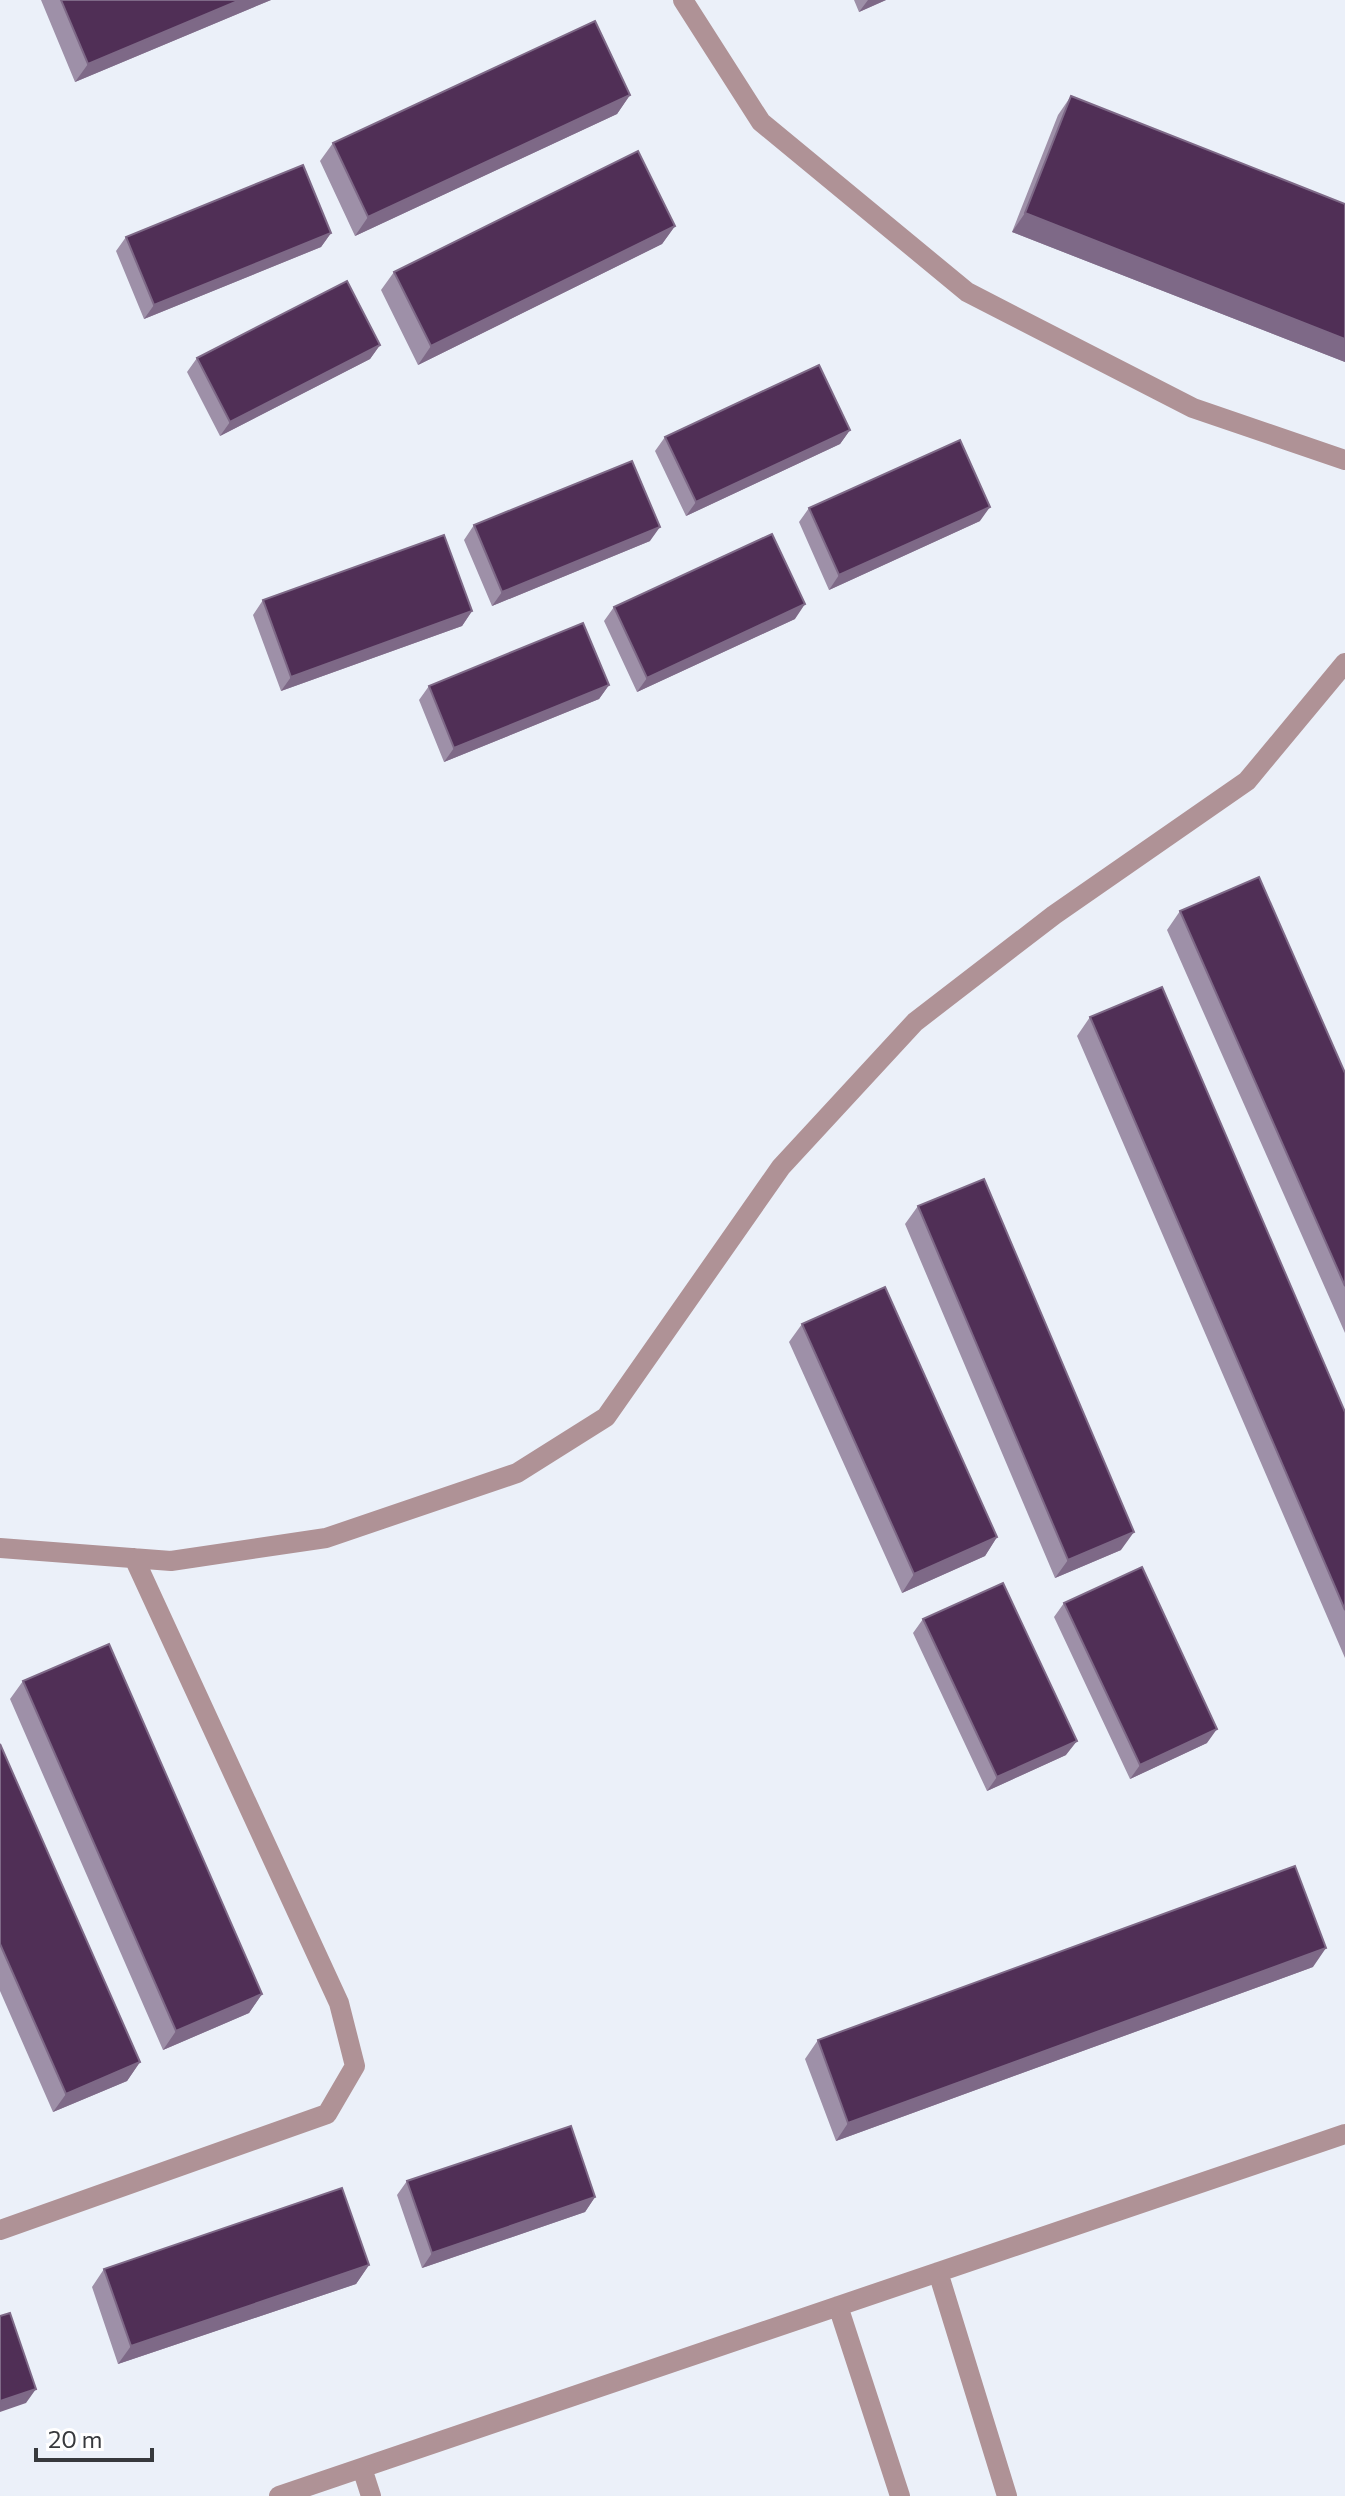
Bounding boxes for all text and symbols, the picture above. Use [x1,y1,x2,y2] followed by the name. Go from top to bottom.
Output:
[36,2412,152,2462] scale bar
[48,2424,102,2453] text: 20 m

